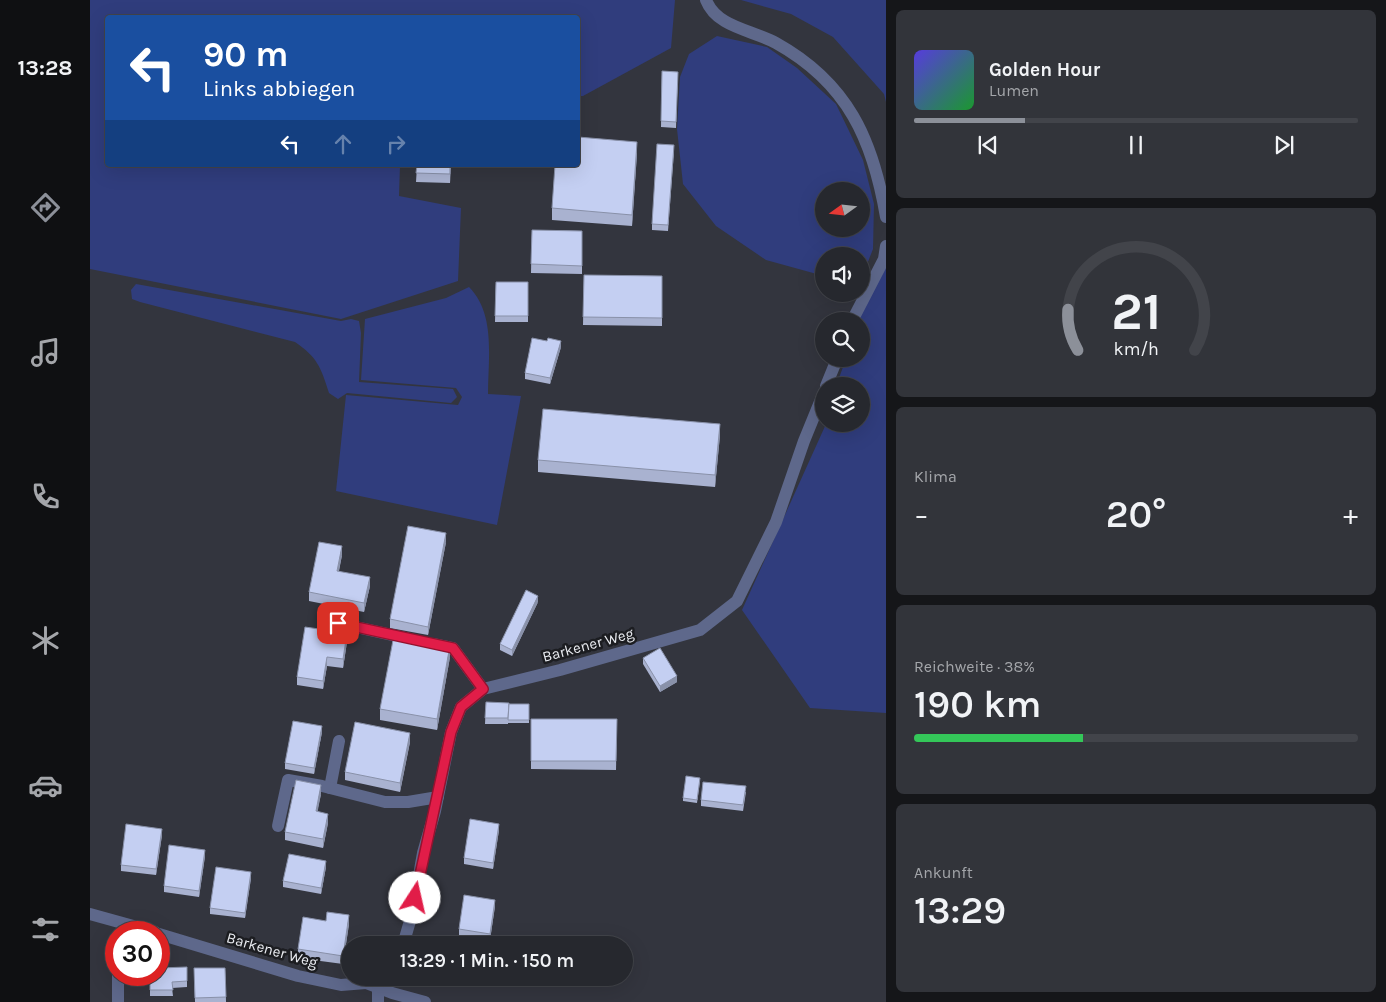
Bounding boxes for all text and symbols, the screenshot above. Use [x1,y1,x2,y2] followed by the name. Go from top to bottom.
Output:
[203,34,289,75] text: 90 m
[120,35,185,100] icon: left
[18,55,73,81] text: 13:28
[989,59,1100,81] text: Golden Hour
[203,76,355,102] text: Links abbiegen
[989,81,1039,100] text: Lumen
[276,130,304,158] icon: left
[329,130,357,158] icon: ahead
[382,130,410,158] icon: right
[974,131,1002,159] icon: previous
[1122,131,1150,159] icon: pause
[1270,131,1298,159] icon: next
[815,182,870,238] north arrow
[815,182,870,432] map controls
[28,190,63,225] icon: directions
[815,247,870,302] button: sound
[1111,281,1161,342] text: 21
[815,312,870,367] button: search
[28,335,63,370] icon: music
[1113,339,1159,360] text: km/h
[815,377,870,432] button: layers
[914,467,957,486] text: Klima
[28,479,63,514] icon: phone
[1106,492,1166,537] text: 20°
[914,498,929,531] text: −
[1343,498,1358,531] text: +
[317,602,359,644] pin
[324,609,352,637] icon: arrive
[28,623,63,658] icon: climate
[540,624,636,666] street label: Barkener Weg
[914,657,1035,676] text: Reichweite · 38%
[914,682,1041,727] text: 190 km
[28,768,63,803] icon: car
[914,863,973,882] text: Ankunft
[388,871,440,923] position arrow
[914,888,1006,933] text: 13:29
[28,912,63,947] icon: filters
[105,921,170,986] speed limit sign: 30
[224,928,320,972] street label: Barkener Weg
[400,950,574,972] text: 13:29 · 1 Min. · 150 m

